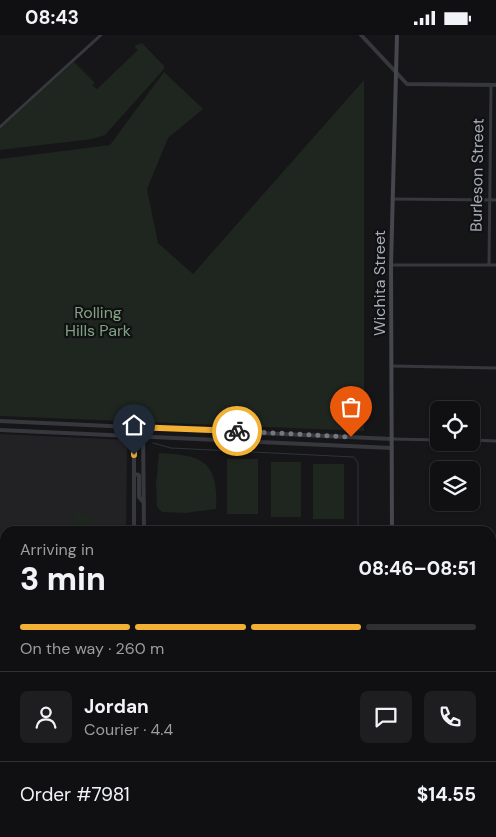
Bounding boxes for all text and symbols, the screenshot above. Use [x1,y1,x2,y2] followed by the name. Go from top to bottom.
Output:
[25,5,79,30] text: 08:43
[466,118,488,232] street label: Burleson Street
[369,230,390,336] street label: Wichita Street
[65,302,131,341] park label: Rolling Hills Park
[330,386,372,437] pin
[337,393,365,421] icon: bag
[430,401,480,511] map controls
[430,401,480,451] button: locate
[113,404,155,455] pin
[212,406,262,456] courier
[120,411,148,439] icon: home
[223,417,251,445] icon: bike
[430,461,480,511] button: layers
[20,539,94,560] text: Arriving in
[359,556,476,581] text: 08:46–08:51
[20,558,106,600] text: 3 min
[20,638,164,659] text: On the way · 260 m
[20,691,72,743] button: person
[360,691,412,743] button: chat
[424,691,476,743] button: phone
[84,694,149,719] text: Jordan
[84,719,173,740] text: Courier · 4.4
[20,782,130,807] text: Order #7981
[417,782,476,807] text: $14.55

